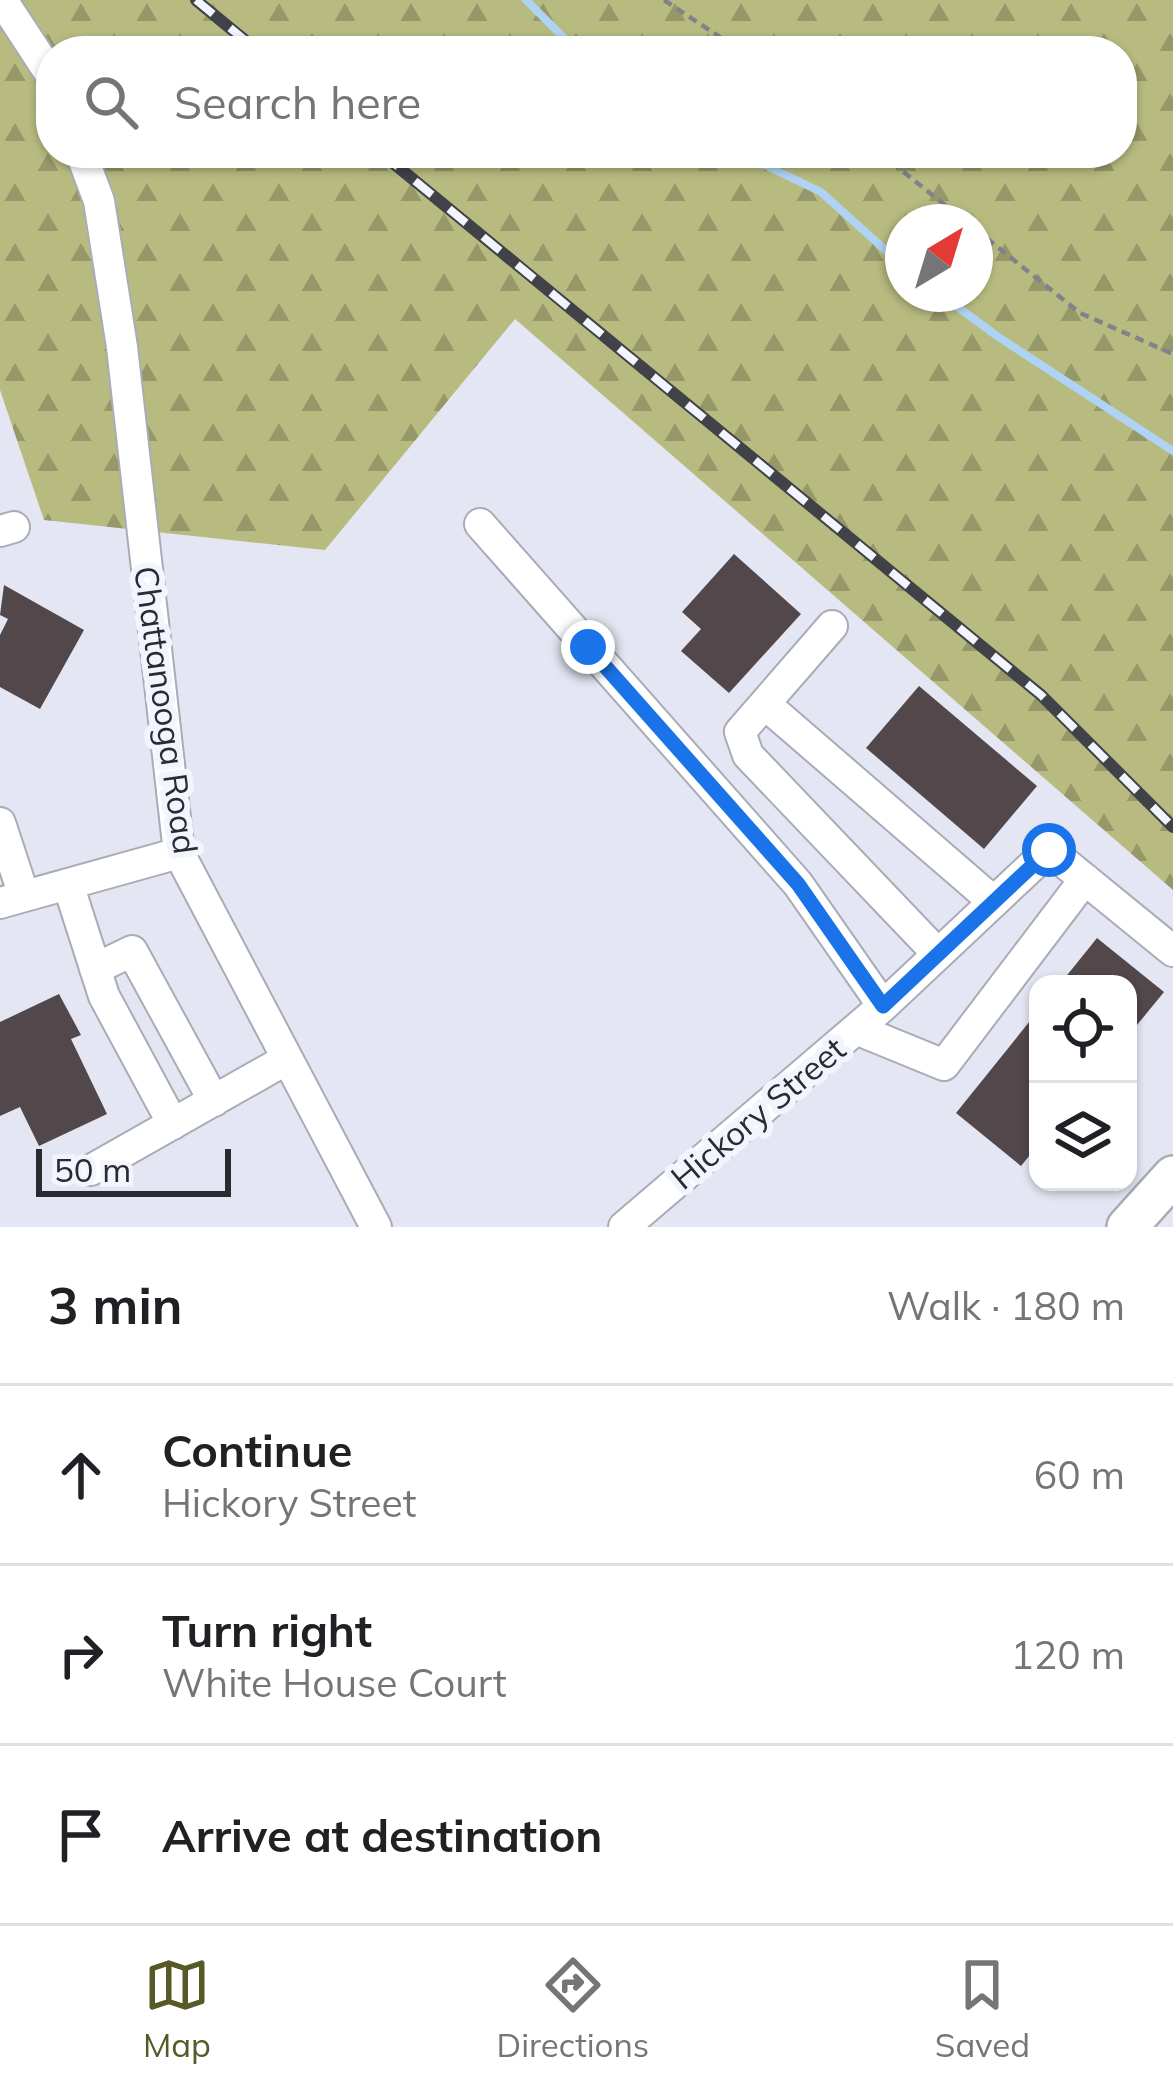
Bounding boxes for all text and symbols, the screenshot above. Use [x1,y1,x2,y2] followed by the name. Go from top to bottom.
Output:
[36,36,1137,168] search box
[78,69,144,135] icon: search
[174,74,421,130] text: Search here
[885,204,993,312] north arrow
[126,563,207,857] street label: Chattanooga Road
[561,620,615,674] route end
[1022,823,1076,877] route start
[1029,975,1137,1191] map controls
[1029,975,1137,1083] button: locate
[662,1028,853,1198] street label: Hickory Street
[1029,1083,1137,1191] button: layers
[36,1143,231,1196] scale bar
[54,1149,131,1190] text: 50 m
[48,1273,183,1337] text: 3 min
[887,1281,1125,1330] text: Walk · 180 m
[162,1422,352,1478] text: Continue
[48,1442,114,1508] icon: ahead
[1034,1450,1125,1499] text: 60 m
[162,1478,416,1527] text: Hickory Street
[162,1602,372,1658] text: Turn right
[48,1622,114,1688] icon: right
[1010,1630,1125,1679] text: 120 m
[162,1658,507,1707] text: White House Court
[48,1802,114,1868] icon: arrive
[162,1807,602,1863] text: Arrive at destination
[143,1952,211,2065] tab: Map
[497,1952,649,2065] tab: Directions
[935,1952,1030,2065] tab: Saved

